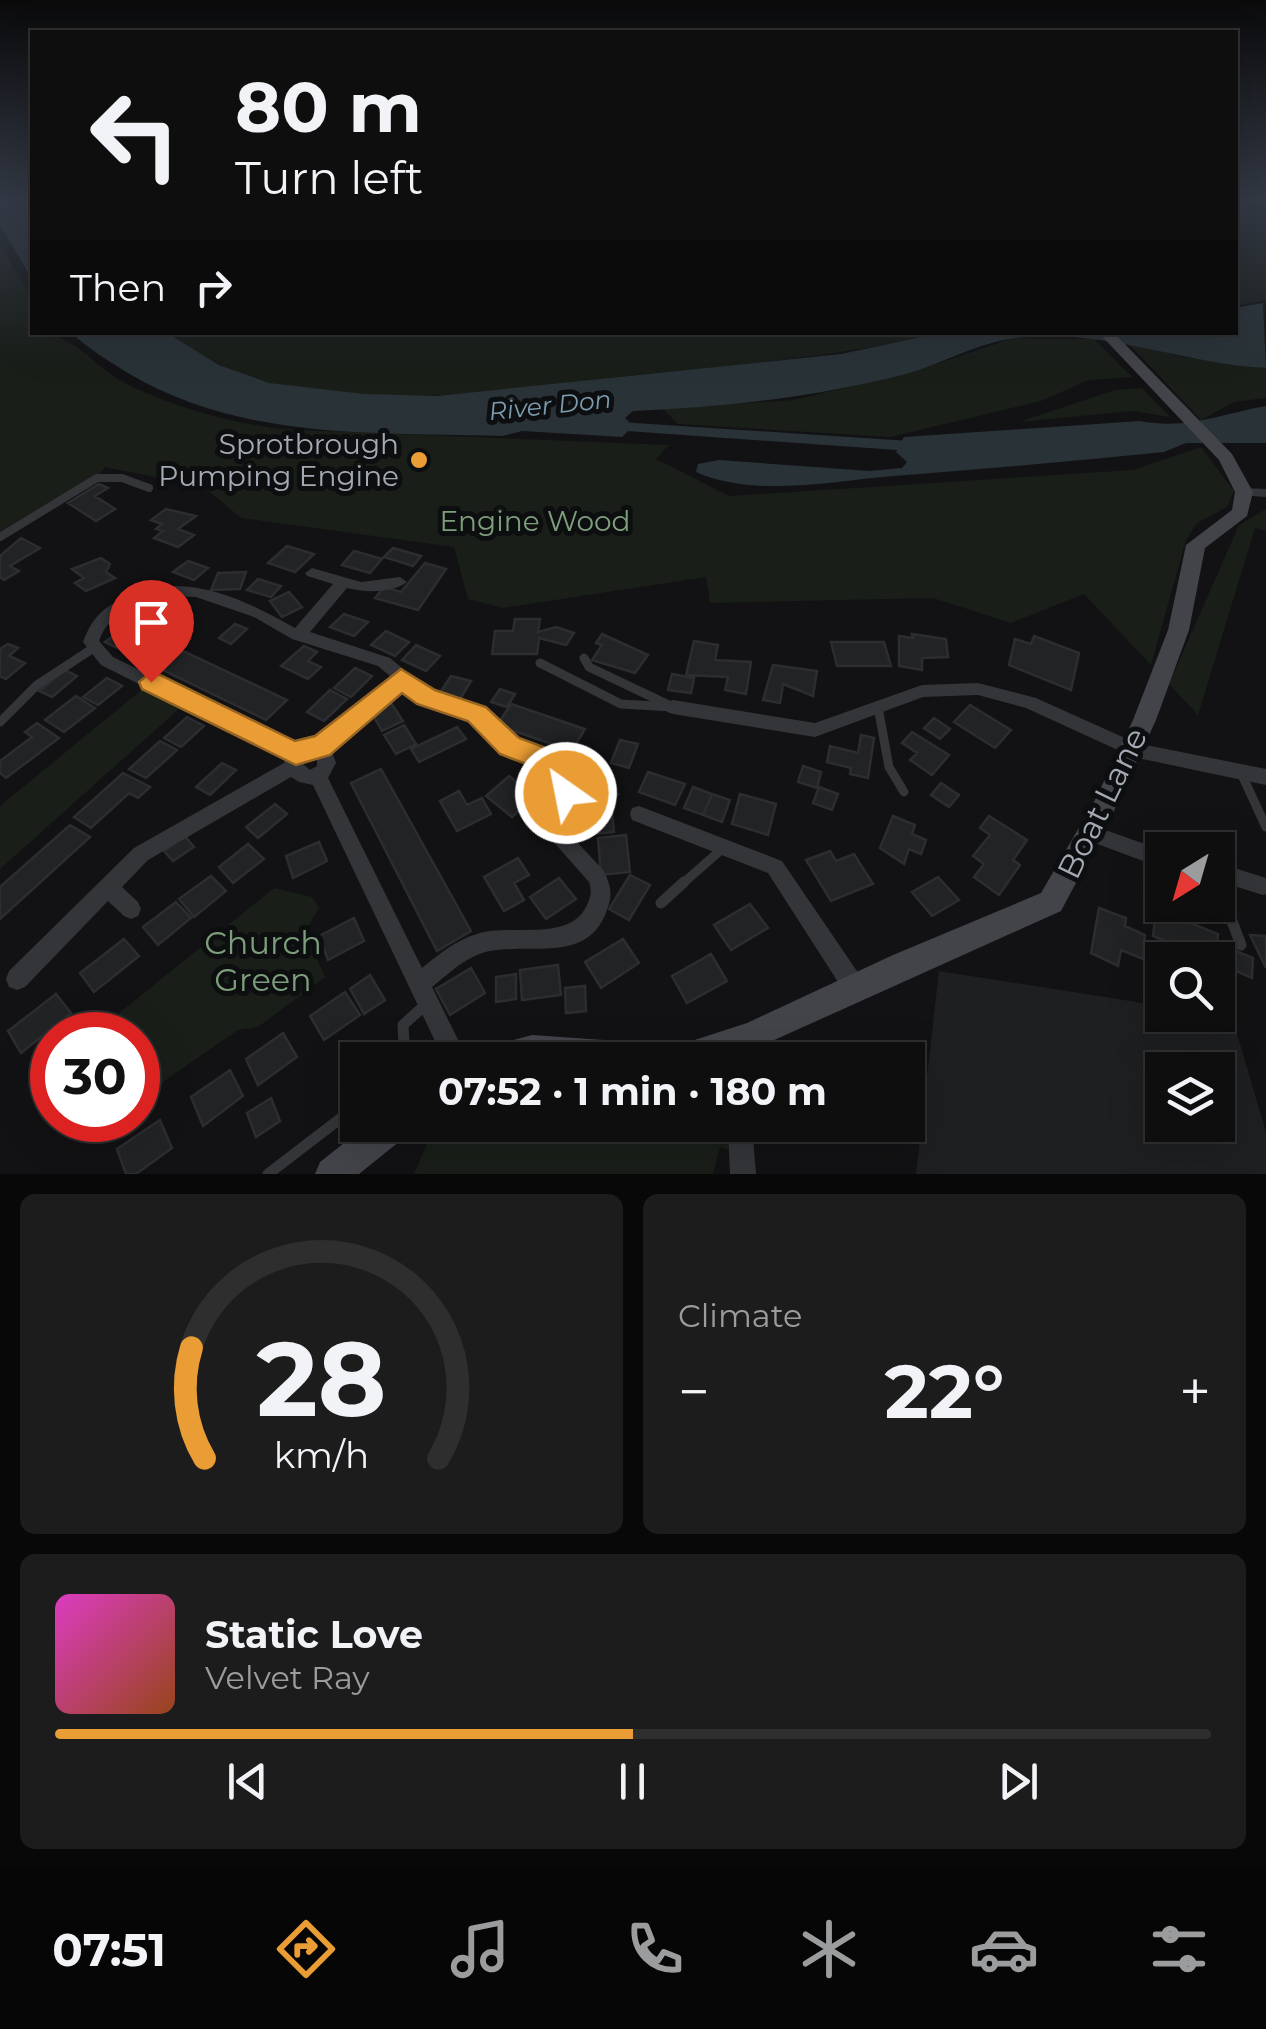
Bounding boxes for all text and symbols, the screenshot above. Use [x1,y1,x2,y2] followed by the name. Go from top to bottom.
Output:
[235,64,422,150] text: 80 m
[70,70,200,200] icon: left
[235,150,423,205] text: Turn left
[186,260,241,315] icon: right
[70,264,166,311] text: Then
[487,384,613,426] water label: River Don
[158,427,399,493] place label: Sprotbrough Pumping Engine
[408,449,430,471] marker: Sprotbrough Pumping Engine
[439,504,631,538] park label: Engine Wood
[109,580,194,683] pin
[124,595,179,650] icon: arrive
[1049,721,1155,885] street label: Boat Lane
[514,741,618,845] position arrow
[1145,832,1235,922] north arrow
[1145,832,1235,1142] map controls
[204,923,322,999] park label: Church Green
[1145,942,1235,1032] button: search
[30,1012,160,1142] speed limit sign: 30
[1145,1052,1235,1142] button: layers
[438,1068,827,1115] text: 07:52 · 1 min · 180 m
[678,1296,802,1335] text: Climate
[256,1315,387,1442] text: 28
[885,1345,1004,1437] text: 22°
[678,1358,710,1425] text: −
[1179,1358,1211,1425] text: +
[274,1433,369,1477] text: km/h
[205,1611,423,1658] text: Static Love
[205,1658,370,1697] text: Velvet Ray
[220,1754,275,1809] icon: previous
[605,1754,660,1809] icon: pause
[991,1754,1046,1809] icon: next
[271,1914,341,1984] icon: directions
[445,1914,515,1984] icon: music
[620,1914,690,1984] icon: phone
[794,1914,864,1984] icon: climate
[969,1914,1039,1984] icon: car
[1144,1914,1214,1984] icon: filters
[52,1922,166,1977] text: 07:51

